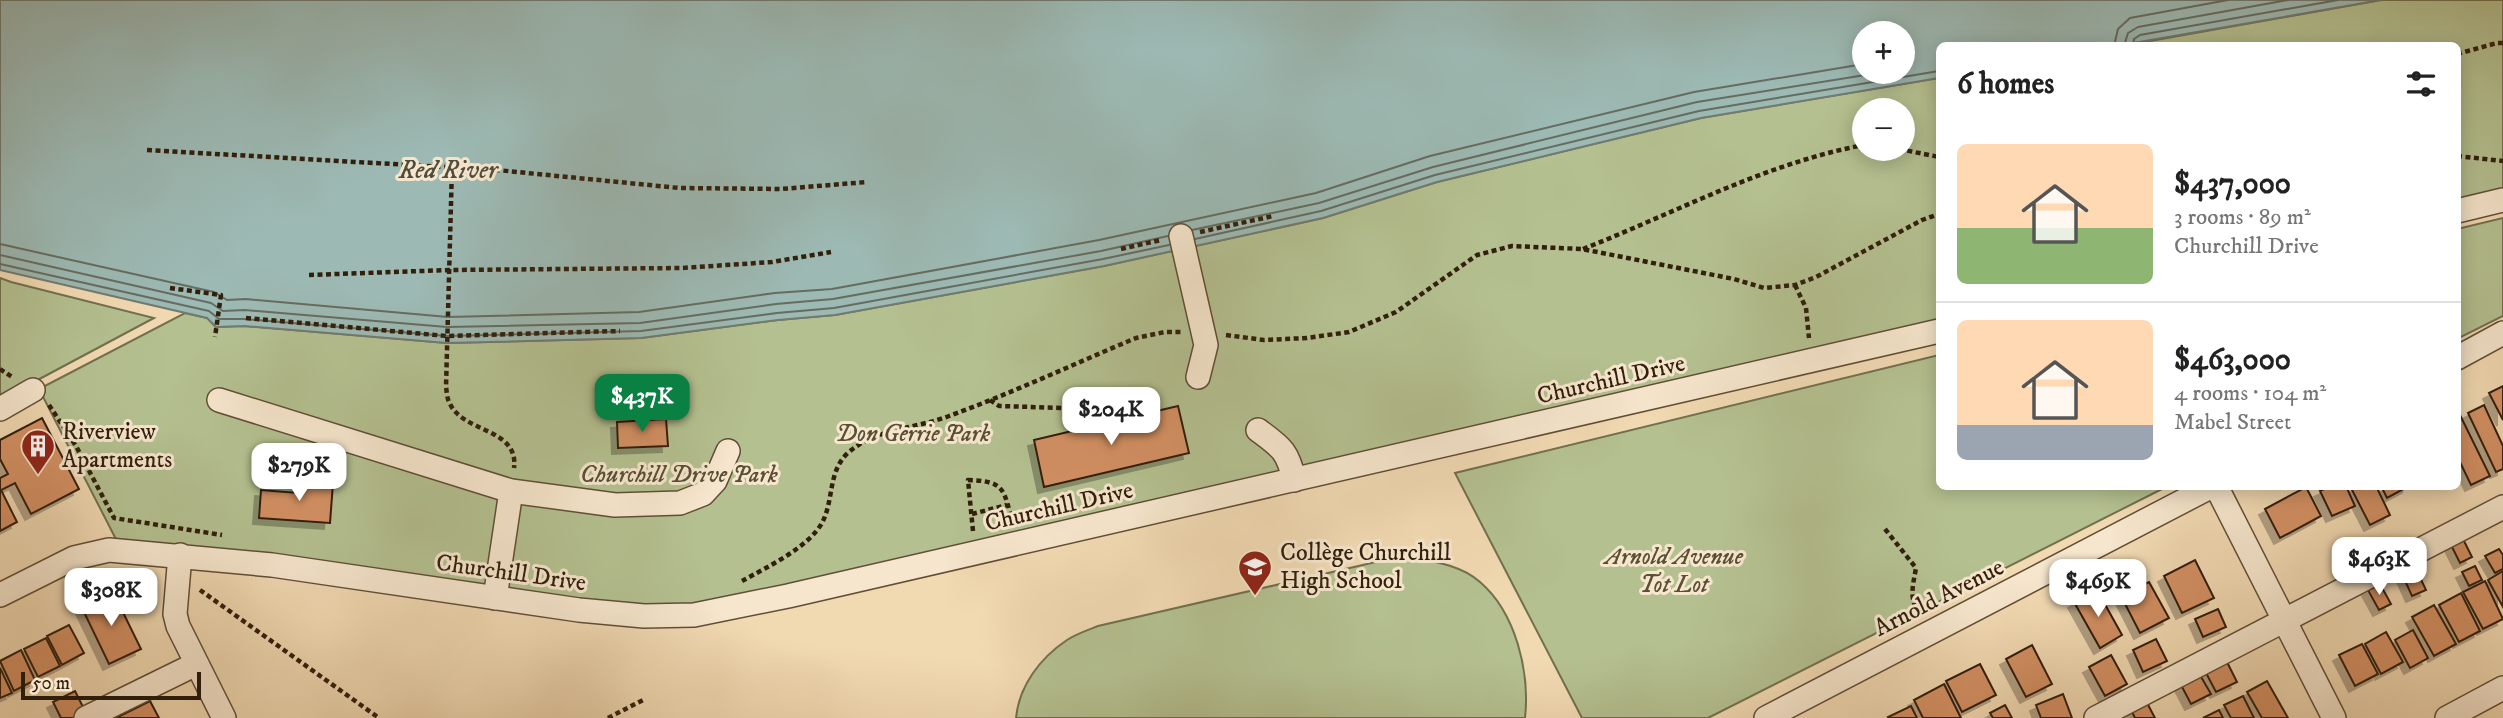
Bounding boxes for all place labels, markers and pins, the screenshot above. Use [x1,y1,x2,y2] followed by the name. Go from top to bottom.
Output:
[593,374,691,434] pin: $437K
[1062,388,1160,447] pin: $204K
[62,417,172,475] place label: Riverview Apartments
[19,427,57,476] building icon: Riverview Apartments
[250,444,348,503] pin: $279K
[1280,538,1452,596] place label: Collège Churchill High School
[2330,538,2428,597] pin: $463K
[1236,548,1274,597] school or university icon: Collège Churchill High School
[2049,560,2147,619] pin: $469K
[62,568,160,628] pin: $308K

